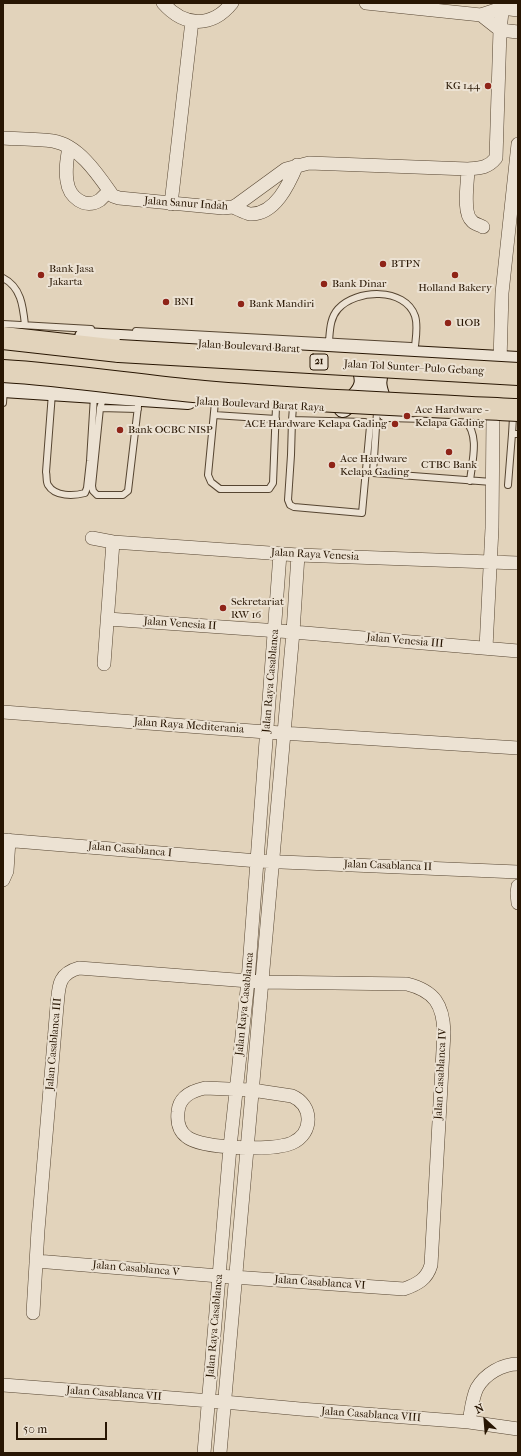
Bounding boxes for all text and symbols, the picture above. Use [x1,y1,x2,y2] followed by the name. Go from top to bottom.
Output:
[445,79,480,93] place label: KG 144
[483,81,493,91] marker: KG 144
[144,194,228,214] street label: Jalan Sanur Indah
[391,257,420,271] place label: BTPN
[378,259,388,269] marker: BTPN
[49,262,94,288] place label: Bank Jasa Jakarta
[36,270,46,280] marker: Bank Jasa Jakarta
[450,270,460,280] marker: Holland Bakery
[332,277,386,291] place label: Bank Dinar
[319,279,329,289] marker: Bank Dinar
[418,281,492,295] place label: Holland Bakery
[174,295,194,309] place label: BNI
[161,297,171,307] marker: BNI
[249,297,314,311] place label: Bank Mandiri
[236,299,246,309] marker: Bank Mandiri
[456,316,480,330] place label: UOB
[443,318,453,328] marker: UOB
[198,338,300,356] street label: Jalan Boulevard Barat
[310,354,328,370] road number: 21
[344,358,484,378] street label: Jalan Tol Sunter–Pulo Gebang
[195,395,325,415] street label: Jalan Boulevard Barat Raya
[415,403,487,429] place label: Ace Hardware - Kelapa Gading
[402,411,412,421] marker: Ace Hardware - Kelapa Gading
[245,417,387,431] place label: ACE Hardware Kelapa Gading
[390,419,400,429] marker: ACE Hardware Kelapa Gading
[128,423,213,437] place label: Bank OCBC NISP
[115,425,125,435] marker: Bank OCBC NISP
[444,447,454,457] marker: CTBC Bank
[340,452,409,478] place label: Ace Hardware Kelapa Gading
[421,458,477,472] place label: CTBC Bank
[327,460,337,470] marker: Ace Hardware Kelapa Gading
[271,546,359,564] street label: Jalan Raya Venesia
[231,595,284,621] place label: Sekretariat RW 16
[218,603,228,613] marker: Sekretariat RW 16
[143,615,217,633] street label: Jalan Venesia II
[260,629,282,733] street label: Jalan Raya Casablanca
[366,631,444,651] street label: Jalan Venesia III
[133,716,245,736] street label: Jalan Raya Mediterania
[87,840,173,860] street label: Jalan Casablanca I
[344,858,432,874] street label: Jalan Casablanca II
[233,952,257,1056] street label: Jalan Raya Casablanca
[43,997,65,1091] street label: Jalan Casablanca III
[432,1028,450,1120] street label: Jalan Casablanca IV
[92,1259,180,1279] street label: Jalan Casablanca V
[274,1273,366,1293] street label: Jalan Casablanca VI
[204,1274,226,1378] street label: Jalan Raya Casablanca
[66,1384,162,1404] street label: Jalan Casablanca VII
[465,1400,505,1440] north arrow
[473,1401,486,1416] text: N
[321,1405,421,1425] street label: Jalan Casablanca VIII
[18,1414,109,1440] scale bar
[23,1422,47,1436] text: 50 m

